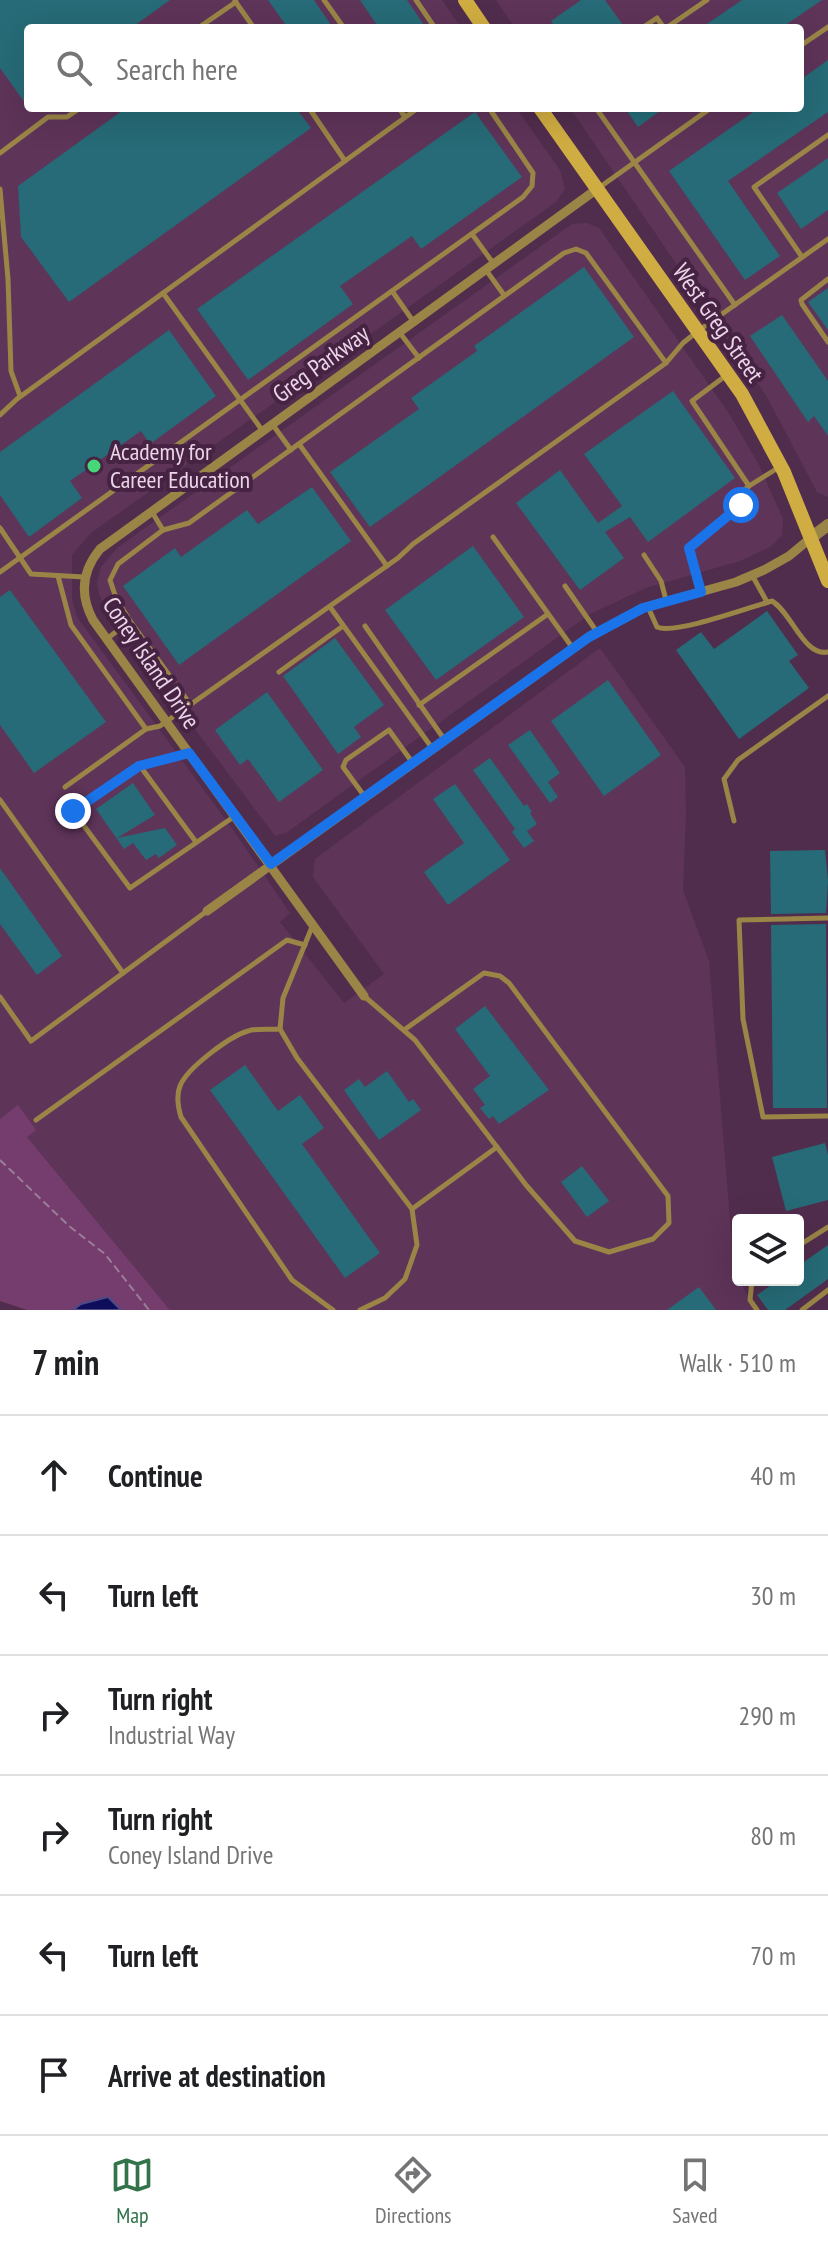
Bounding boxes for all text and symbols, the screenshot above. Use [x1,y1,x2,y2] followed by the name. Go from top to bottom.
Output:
[24,24,804,112] search box
[52,46,96,90] icon: search
[116,49,238,88] text: Search here
[666,257,771,389] street label: West Greg Street
[266,318,375,409] street label: Greg Parkway
[110,436,250,495] place label: Academy for Career Education
[85,457,103,475] marker: Academy for Career Education
[723,487,759,523] route start
[96,591,207,735] street label: Coney Island Drive
[55,793,91,829] route end
[732,1214,804,1286] map controls
[732,1214,804,1286] button: layers
[32,1340,99,1384] text: 7 min
[679,1346,796,1379] text: Walk · 510 m
[32,1453,76,1497] icon: ahead
[108,1456,203,1495] text: Continue
[750,1459,796,1492] text: 40 m
[32,1573,76,1617] icon: left
[108,1576,198,1615] text: Turn left
[750,1579,796,1612] text: 30 m
[108,1679,212,1718] text: Turn right
[32,1693,76,1737] icon: right
[738,1699,796,1732] text: 290 m
[108,1718,235,1751] text: Industrial Way
[108,1799,212,1838] text: Turn right
[32,1813,76,1857] icon: right
[750,1819,796,1852] text: 80 m
[108,1838,273,1871] text: Coney Island Drive
[32,1933,76,1977] icon: left
[108,1936,198,1975] text: Turn left
[750,1939,796,1972] text: 70 m
[32,2053,76,2097] icon: arrive
[108,2056,326,2095] text: Arrive at destination
[110,2153,154,2229] tab: Map
[375,2153,452,2229] tab: Directions
[672,2153,718,2229] tab: Saved

